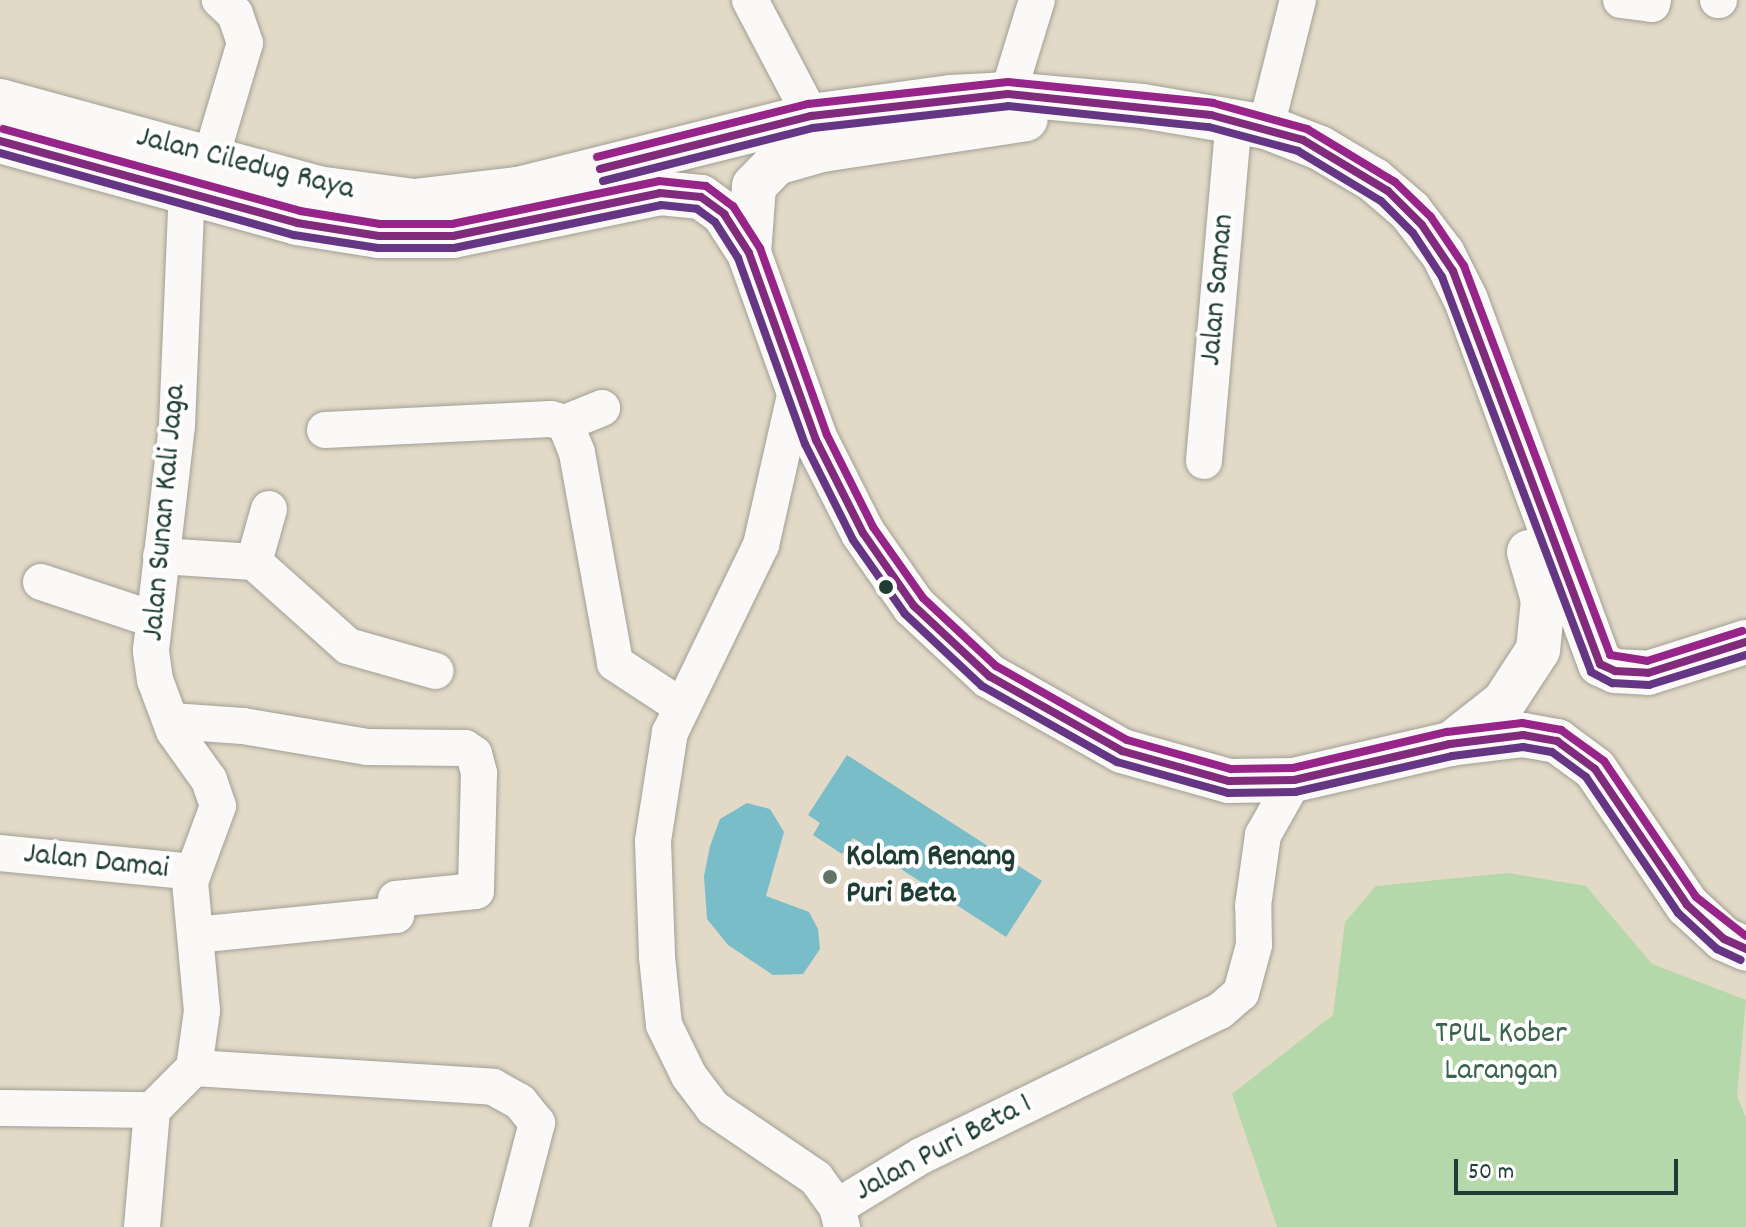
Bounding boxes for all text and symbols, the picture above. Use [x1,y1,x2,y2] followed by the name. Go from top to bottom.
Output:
[132,119,358,211] street label: Jalan Ciledug Raya
[1193,212,1245,368] street label: Jalan Saman
[136,383,196,643] street label: Jalan Sunan Kali Jaga
[878,579,894,595] unlabelled marker
[22,836,170,890] street label: Jalan Damai
[846,840,1015,915] place label: Kolam Renang Puri Beta
[821,868,839,886] marker: Kolam Renang Puri Beta
[1435,1017,1567,1092] park label: TPUL Kober Larangan
[849,1086,1039,1212] street label: Jalan Puri Beta 1
[1458,1143,1682,1193] scale bar
[1468,1156,1514,1190] text: 50 m

